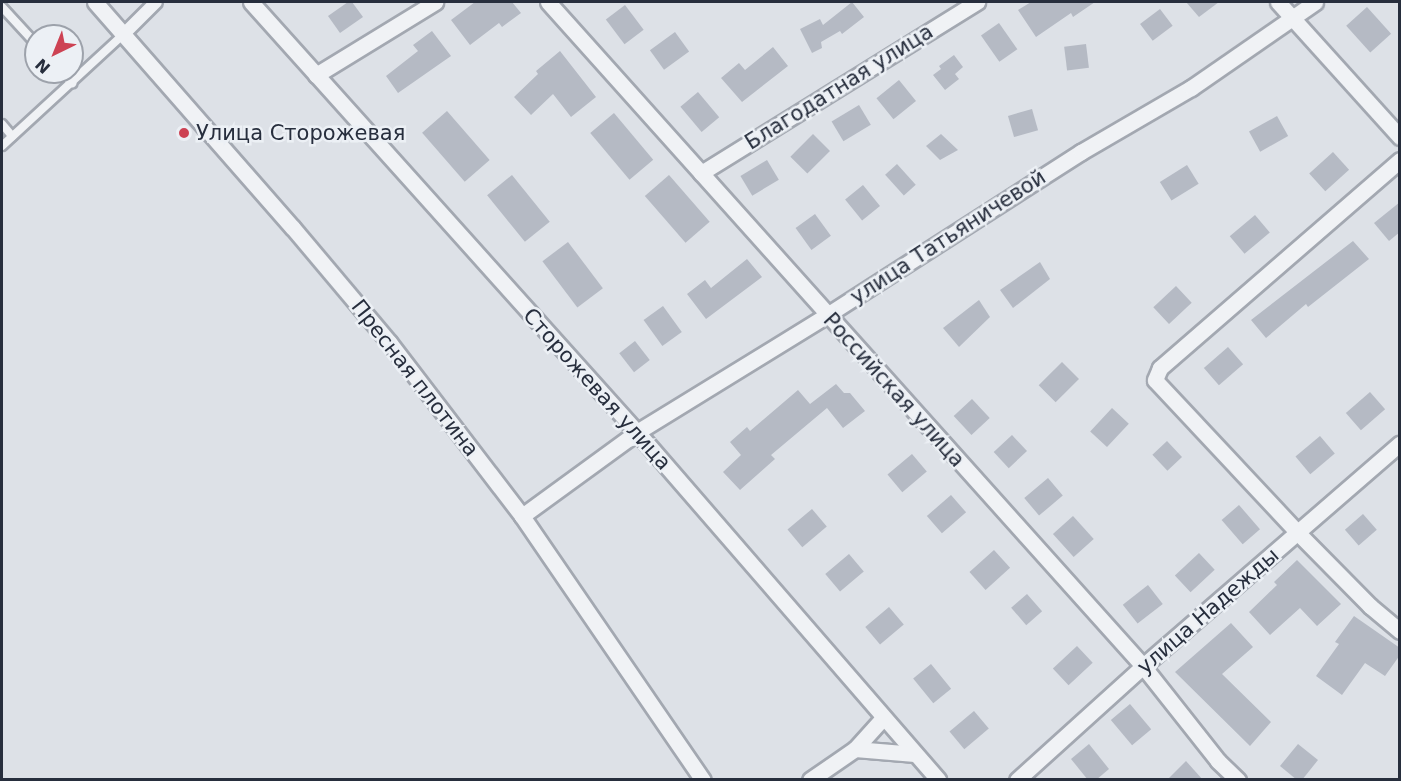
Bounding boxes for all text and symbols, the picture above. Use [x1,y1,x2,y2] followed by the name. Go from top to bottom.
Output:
[740,19,938,155] street label: Благодатная улица
[24,24,84,84] north arrow
[31,55,54,78] text: N
[196,120,405,146] place label: Улица Сторожевая
[177,126,191,140] marker: Улица Сторожевая
[846,164,1050,310] street label: улица Татьяничевой
[346,295,484,461] street label: Пресная плотина
[518,303,676,475] street label: Сторожевая улица
[818,308,970,472] street label: Российская улица
[1132,543,1284,679] street label: улица Надежды

